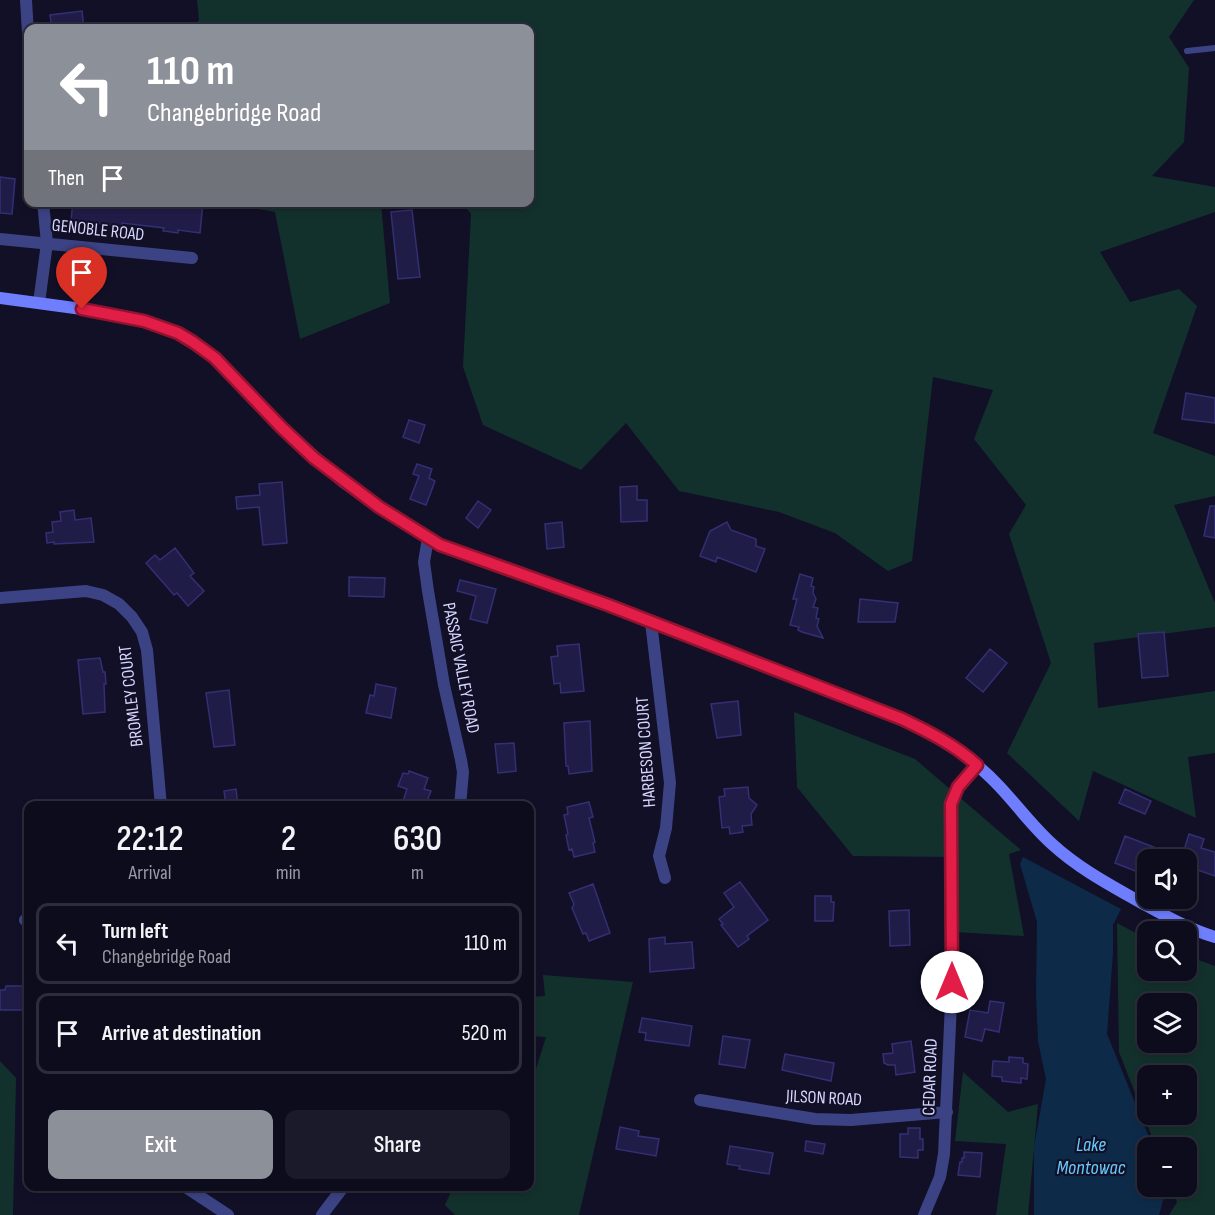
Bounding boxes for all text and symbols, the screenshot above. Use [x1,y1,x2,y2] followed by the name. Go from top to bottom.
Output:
[147,46,234,97] text: 110 m
[48,48,126,126] icon: left
[147,97,321,129] text: Changebridge Road
[96,162,129,195] icon: arrive
[48,165,84,192] text: Then
[51,215,145,245] street label: GENOBLE ROAD
[56,247,107,309] pin
[65,256,98,289] icon: arrive
[438,601,484,735] street label: PASSAIC VALLEY ROAD
[114,644,148,748] street label: BROMLEY COURT
[632,696,660,808] street label: HARBESON COURT
[116,818,184,861] text: 22:12
[281,818,296,861] text: 2
[393,818,442,861] text: 630
[1137,849,1197,1197] map controls
[1137,849,1197,909] button: sound
[128,861,171,885] text: Arrival
[276,861,301,885] text: min
[411,861,424,885] text: m
[102,918,168,945] text: Turn left
[1137,921,1197,981] button: search
[51,927,84,960] icon: left
[464,930,507,957] text: 110 m
[102,945,231,969] text: Changebridge Road
[920,950,984,1014] position arrow
[1137,993,1197,1053] button: layers
[51,1017,84,1050] icon: arrive
[102,1020,261,1047] text: Arrive at destination
[462,1020,507,1047] text: 520 m
[918,1038,942,1116] street label: CEDAR ROAD
[1137,1065,1197,1125] button: +
[784,1085,863,1110] street label: JILSON ROAD
[48,1110,273,1179] button: Exit
[285,1110,510,1179] button: Share
[1056,1133,1126,1180] water label: Lake Montowac
[1137,1137,1197,1197] button: −

